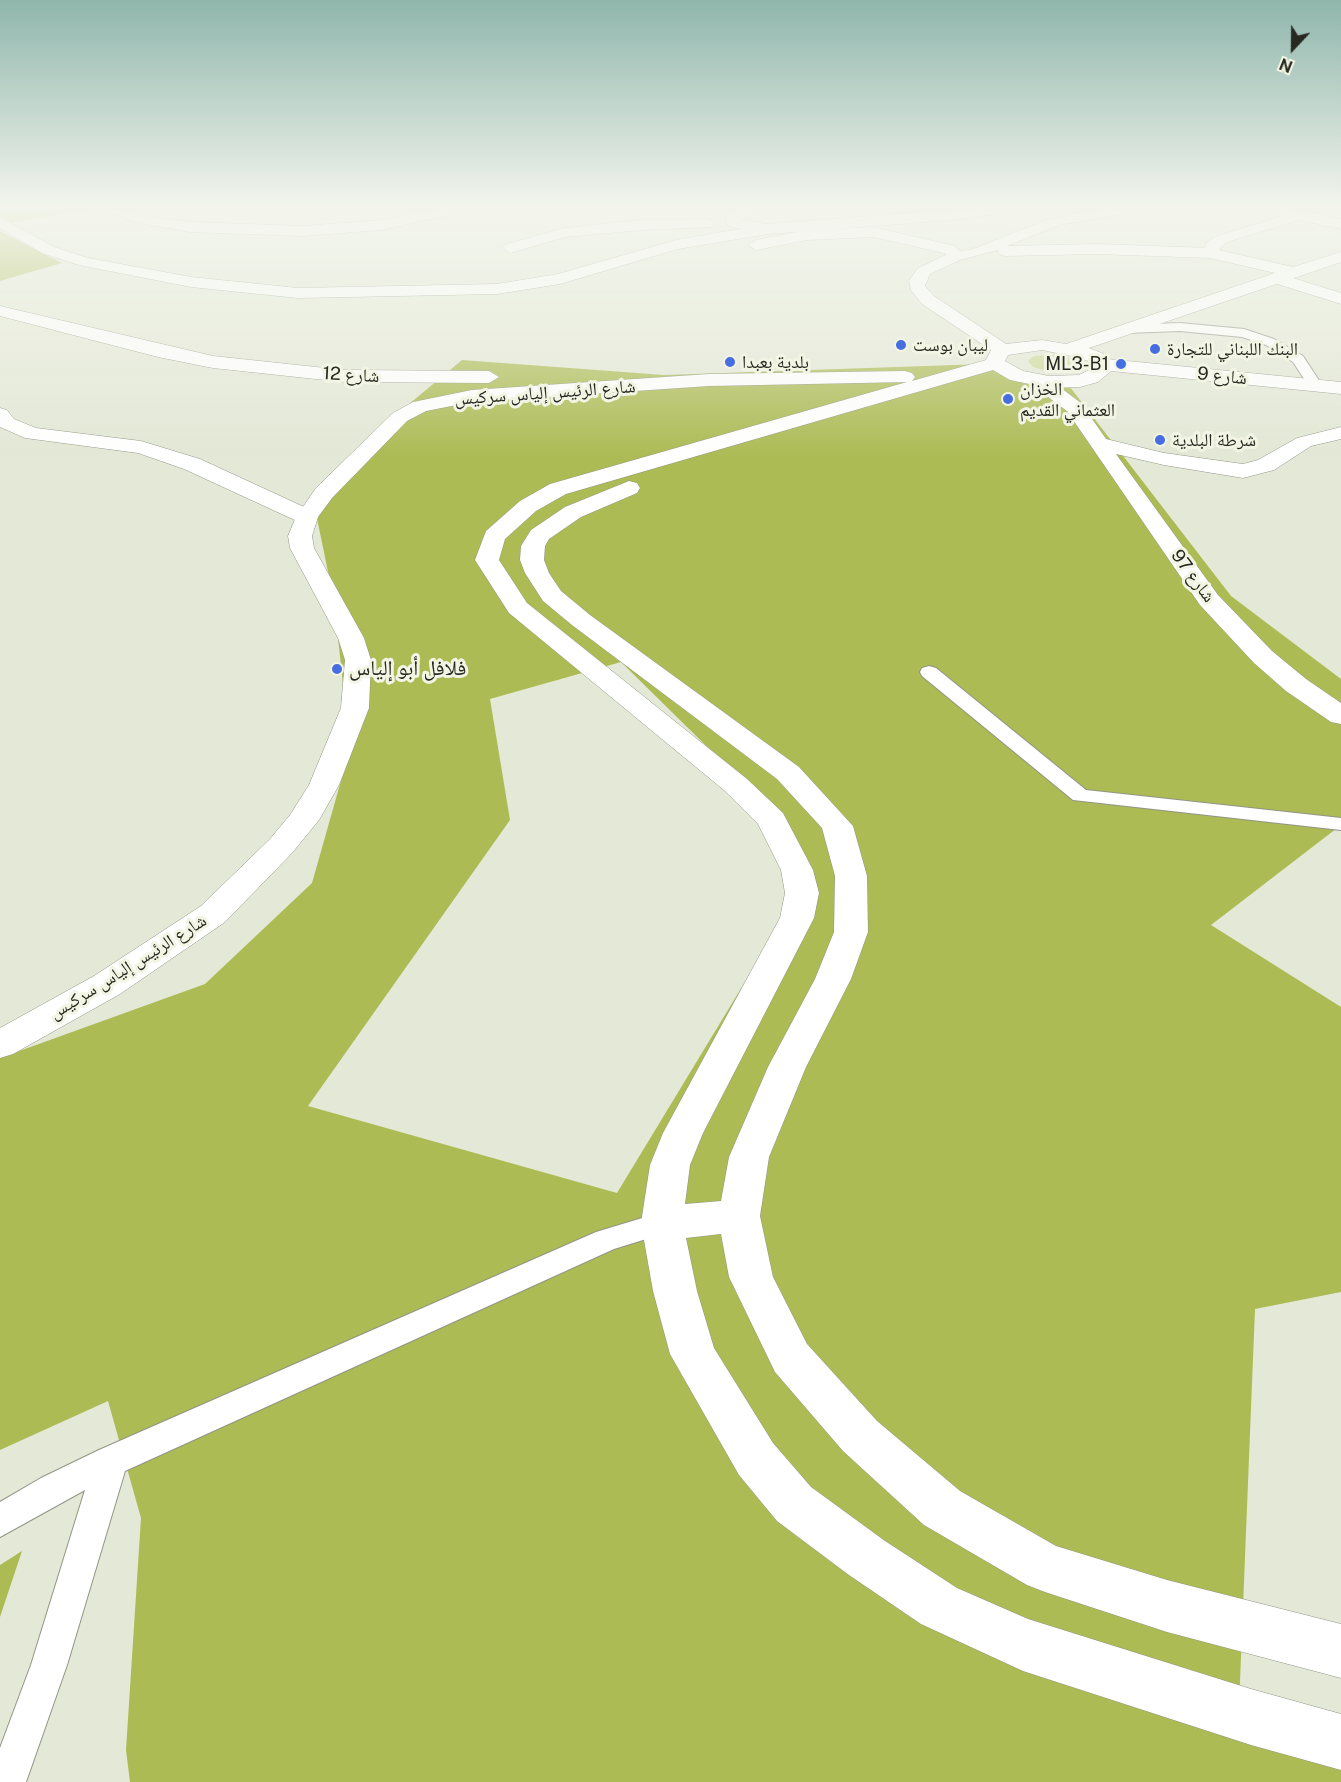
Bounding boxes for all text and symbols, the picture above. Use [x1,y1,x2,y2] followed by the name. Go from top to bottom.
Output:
[1263,18,1323,78] north arrow
[1277,54,1295,76] text: N
[913,334,988,356] place label: ليبان بوست
[894,338,908,352] marker: ليبان بوست
[1167,338,1298,360] place label: البنك اللبناني للتجارة
[1148,342,1162,356] marker: البنك اللبناني للتجارة
[742,351,809,373] place label: بلدية بعبدا
[1045,353,1109,375] place label: ML3-B1
[723,355,737,369] marker: بلدية بعبدا
[1114,357,1128,371] marker: ML3-B1
[322,363,380,387] street label: شارع 12
[1196,363,1248,389] street label: شارع 9
[454,376,636,410] street label: شارع الرئيس إلياس سركيس
[1020,378,1115,420] place label: الخزان العثماني القديم
[1001,392,1015,406] marker: الخزان العثماني القديم
[1172,429,1256,451] place label: شرطة البلدية
[1153,433,1167,447] marker: شرطة البلدية
[1166,545,1220,607] street label: شارع 97
[349,656,466,682] place label: فلافل أبو إلياس
[330,662,344,676] marker: فلافل أبو إلياس
[45,910,211,1024] street label: شارع الرئيس إلياس سركيس

